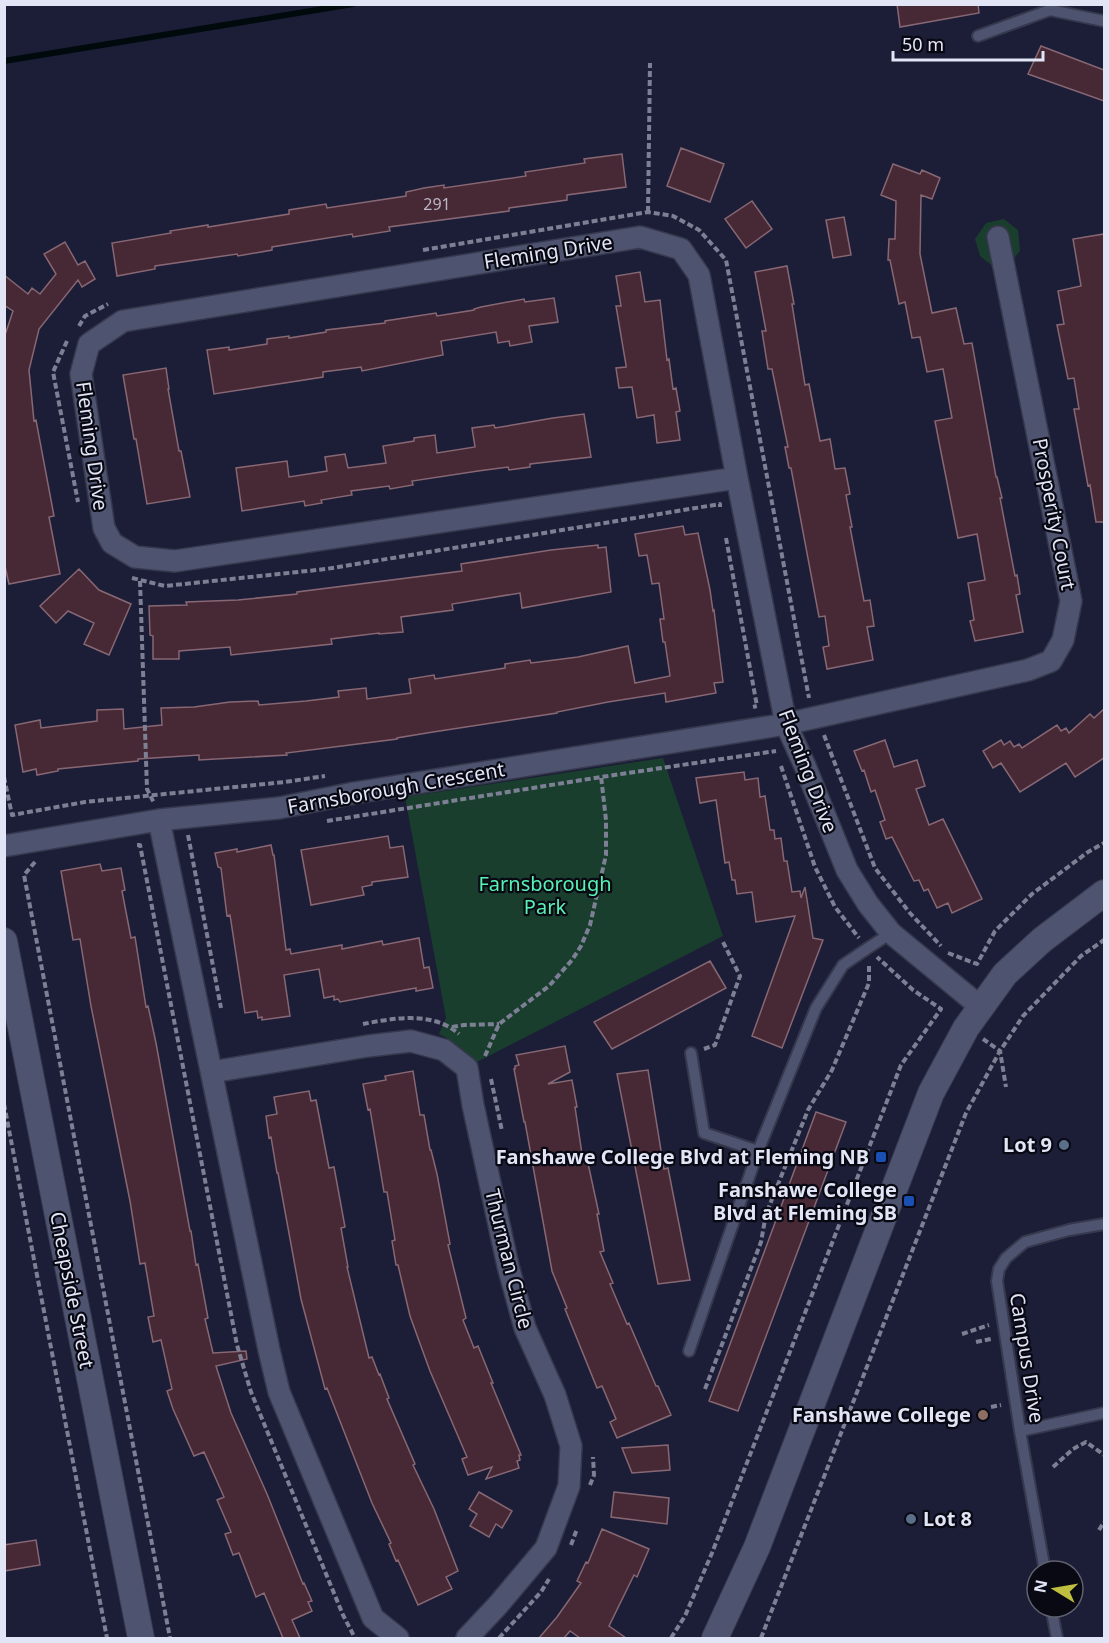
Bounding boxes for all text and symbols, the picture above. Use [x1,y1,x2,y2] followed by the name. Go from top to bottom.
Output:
[893,24,1043,62] scale bar
[902,32,944,56] text: 50 m
[423,193,451,215] house number: 291
[482,228,614,275] street label: Fleming Drive
[70,380,115,512] street label: Fleming Drive
[1027,436,1082,592] street label: Prosperity Court
[773,705,844,836] street label: Fleming Drive
[285,755,507,820] street label: Farnsborough Crescent
[478,870,612,920] park label: Farnsborough Park
[1003,1131,1052,1158] place label: Lot 9
[1057,1138,1071,1152] marker: Lot 9
[496,1143,869,1170] place label: Fanshawe College Blvd at Fleming NB
[874,1150,888,1164] marker: Fanshawe College Blvd at Fleming NB
[713,1176,897,1226] place label: Fanshawe College Blvd at Fleming SB
[479,1186,540,1332] street label: Thurman Circle
[902,1194,916,1208] marker: Fanshawe College Blvd at Fleming SB
[44,1209,101,1371] street label: Cheapside Street
[1004,1291,1051,1425] street label: Campus Drive
[792,1401,971,1428] place label: Fanshawe College
[976,1408,990,1422] marker: Fanshawe College
[923,1505,972,1532] place label: Lot 8
[904,1512,918,1526] marker: Lot 8
[1025,1559,1085,1619] north arrow
[1028,1578,1052,1595] text: N

